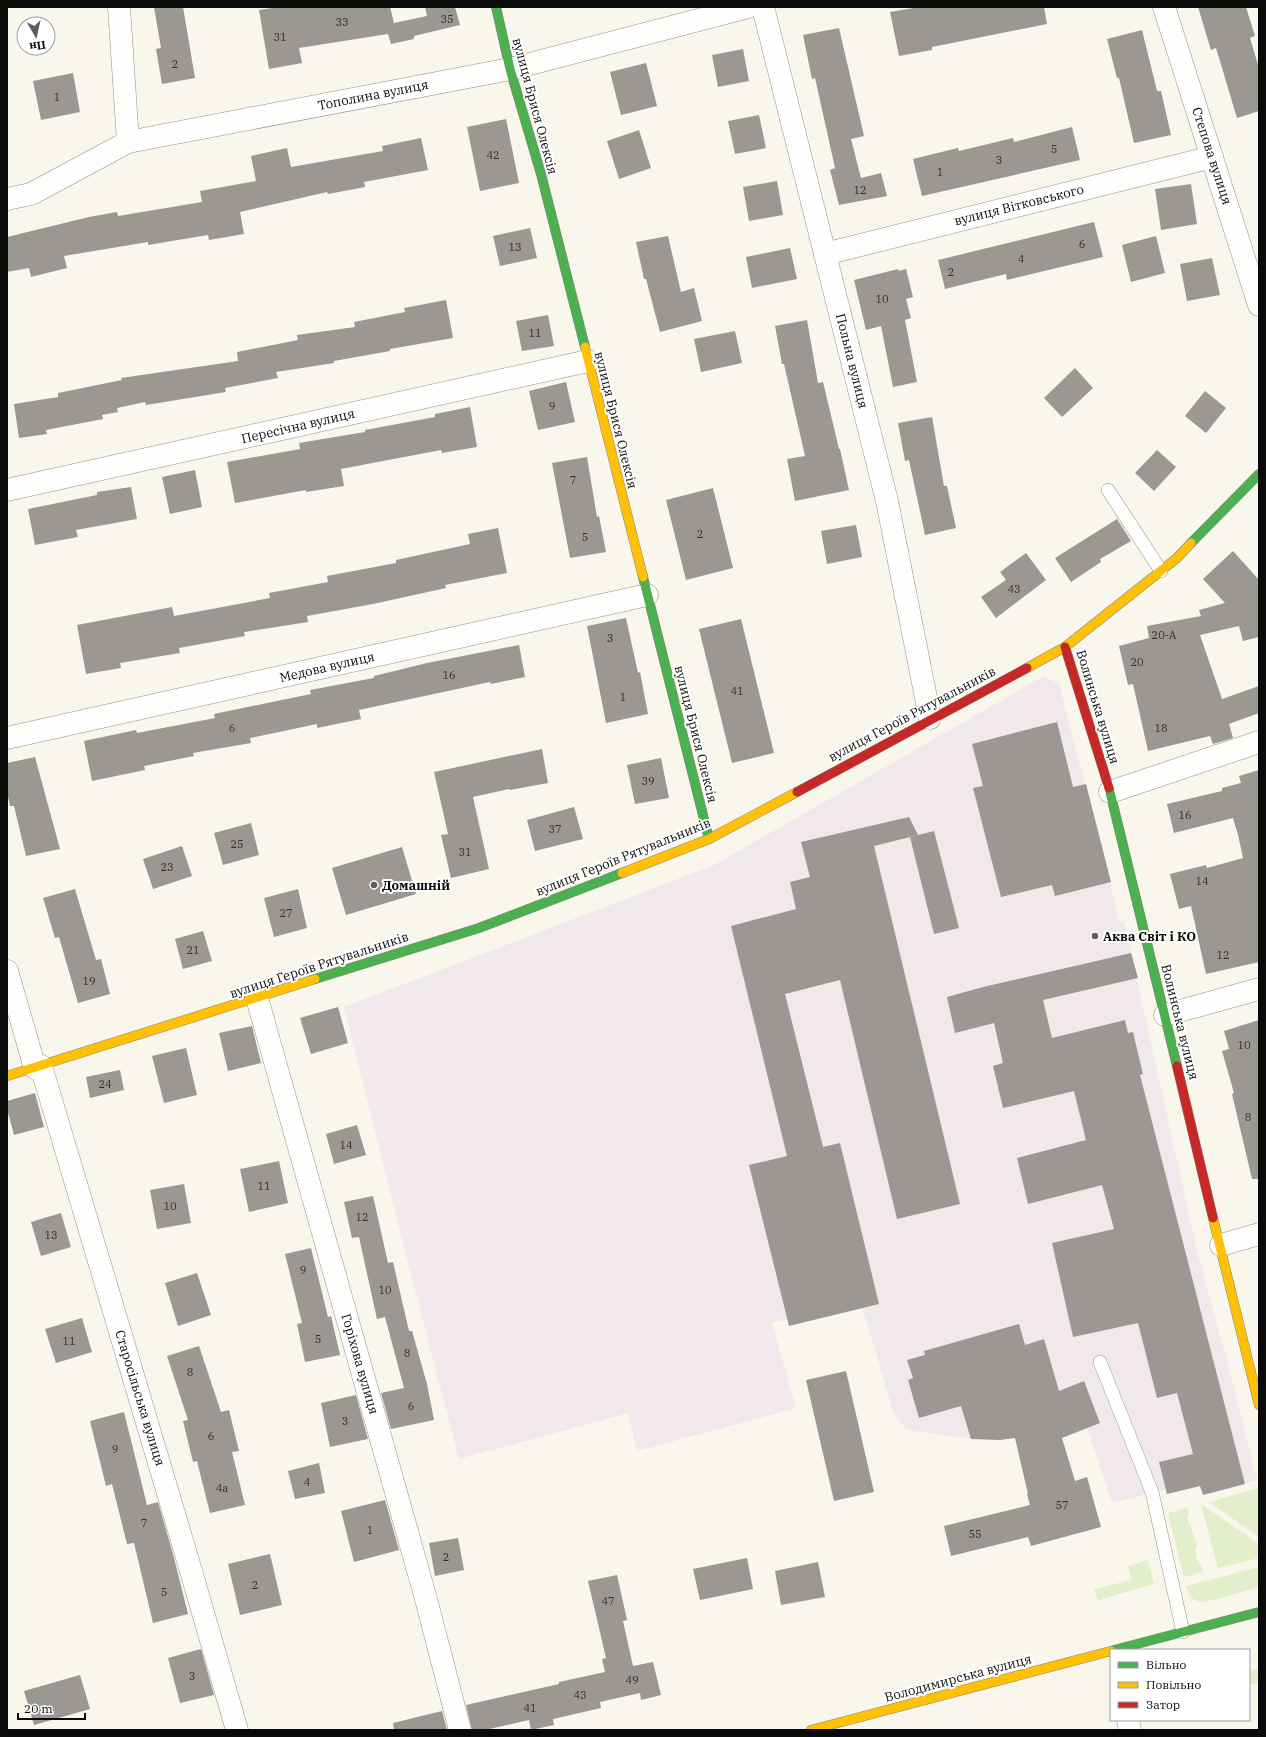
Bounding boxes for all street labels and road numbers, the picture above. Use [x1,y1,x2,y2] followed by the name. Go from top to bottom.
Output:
[509,36,561,176] street label: вулиця Брися Олексія
[316,76,430,114] street label: Тополина вулиця
[1188,105,1236,207] street label: Степова вулиця
[952,181,1086,229] street label: вулиця Вітковського
[832,312,872,410] street label: Польна вулиця
[591,350,641,490] street label: вулиця Брися Олексія
[240,405,356,447] street label: Пересічна вулиця
[278,648,376,686] street label: Медова вулиця
[1073,648,1123,766] street label: Волинська вулиця
[825,663,999,765] street label: вулиця Героїв Рятувальників
[671,664,721,804] street label: вулиця Брися Олексія
[533,814,713,900] street label: вулиця Героїв Рятувальників
[227,928,411,1002] street label: вулиця Героїв Рятувальників
[1157,962,1203,1082] street label: Волинська вулиця
[337,1312,383,1416] street label: Горіхова вулиця
[111,1328,169,1468] street label: Старосільська вулиця
[883,1650,1033,1706] street label: Володимирська вулиця

